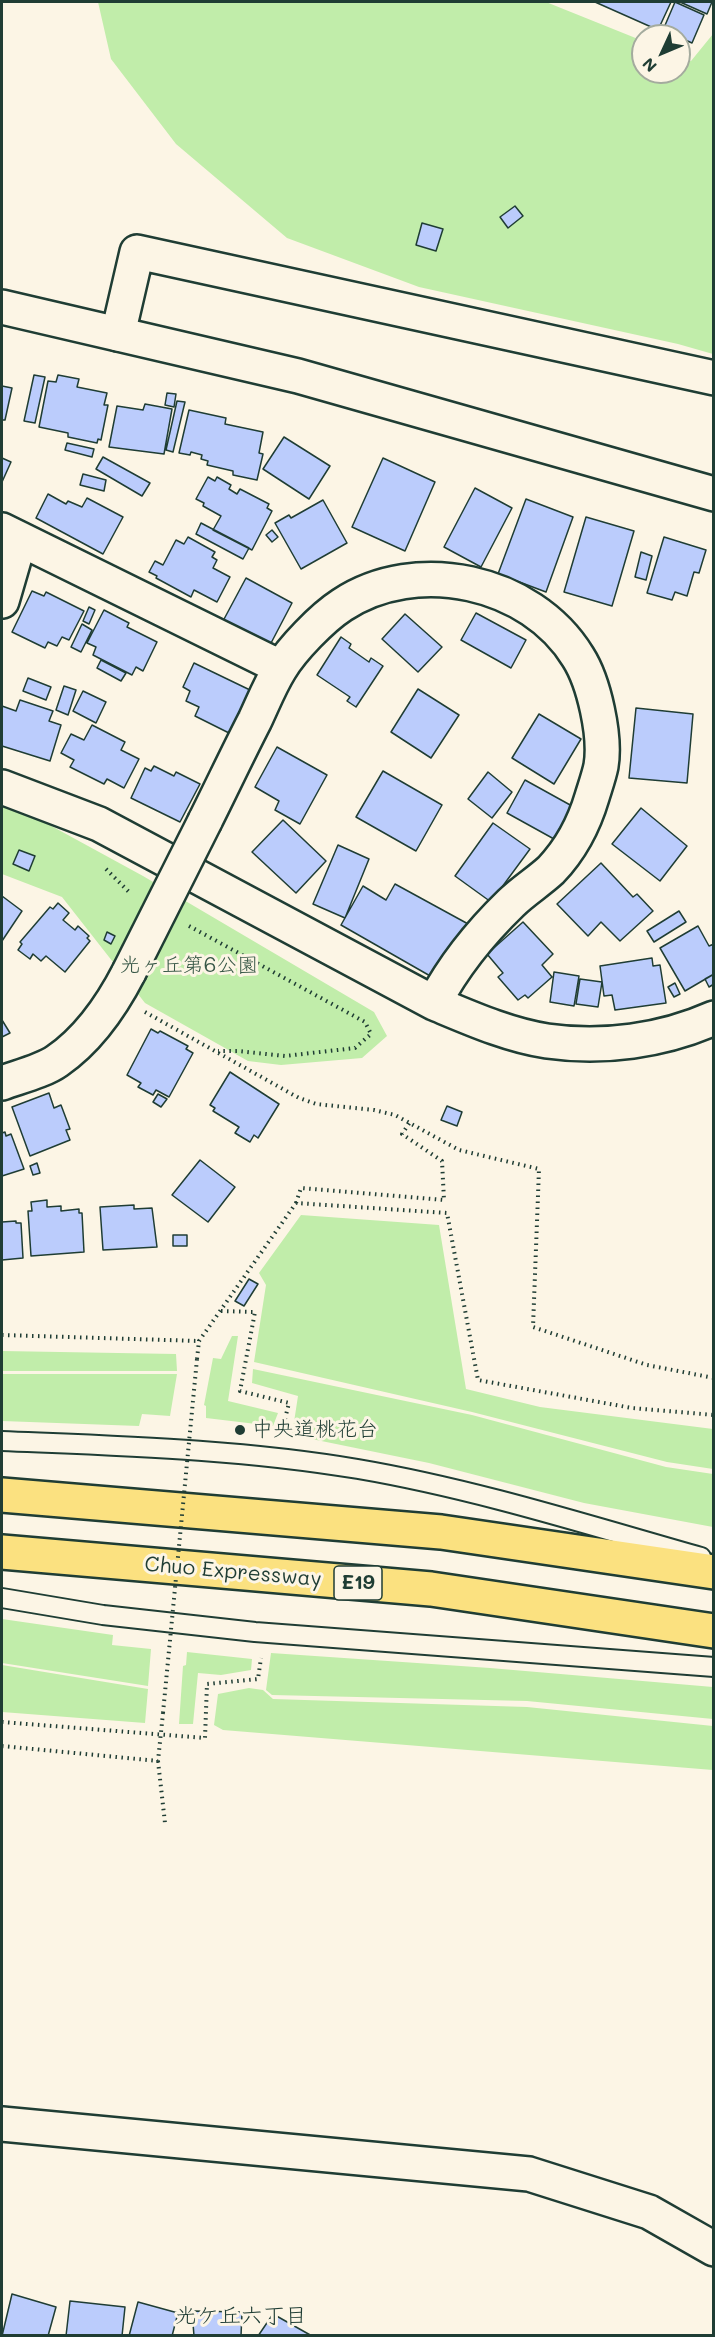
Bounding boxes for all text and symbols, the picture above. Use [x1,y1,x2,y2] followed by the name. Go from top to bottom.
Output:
[631,24,691,84] north arrow
[637,54,661,77] text: N
[120,953,258,979] park label: 光ヶ丘第6公園
[252,1417,378,1443] place label: 中央道桃花台
[233,1423,247,1437] marker: 中央道桃花台
[144,1552,322,1592] street label: Chuo Expressway
[334,1566,382,1600] road number: E19
[175,2303,307,2329] district label: 光ケ丘六丁目

